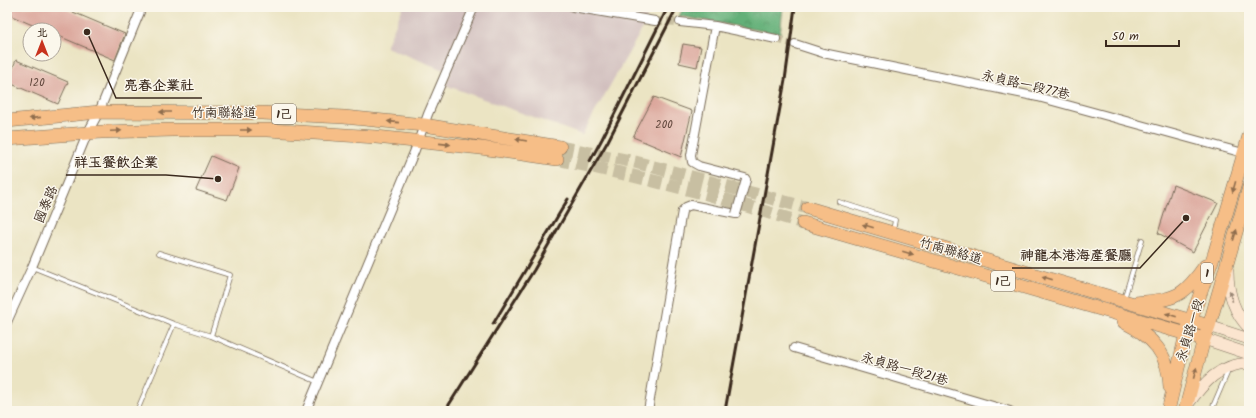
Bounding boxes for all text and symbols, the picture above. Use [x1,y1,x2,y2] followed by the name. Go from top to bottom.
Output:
[22,22,62,62] north arrow
[1106,22,1179,48] scale bar
[37,24,48,42] text: 北
[1112,27,1139,46] text: 50 m
[979,65,1072,106] street label: 永貞路一段77巷
[116,72,202,98] callout: 亮春企業社
[29,74,45,92] house number: 120
[124,75,194,97] text: 亮春企業社
[191,103,257,124] street label: 竹南聯絡道
[272,104,296,124] road number: 1己
[158,109,171,115] one-way arrow
[29,115,41,122] one-way arrow
[655,116,673,134] house number: 200
[387,119,399,125] one-way arrow
[240,127,253,133] one-way arrow
[110,128,122,135] one-way arrow
[515,137,528,143] one-way arrow
[439,141,451,148] one-way arrow
[66,149,166,175] callout: 祥玉餐飲企業
[74,152,158,174] text: 祥玉餐飲企業
[1231,181,1237,193] one-way arrow
[29,183,64,227] street label: 國泰路
[862,223,874,229] one-way arrow
[1232,229,1238,241] one-way arrow
[916,232,985,270] street label: 竹南聯絡道
[1012,242,1140,268] callout: 神龍本港海產餐廳
[1020,245,1132,267] text: 神龍本港海產餐廳
[902,250,914,256] one-way arrow
[1201,263,1213,283] road number: 1
[991,271,1015,291] road number: 1己
[1040,275,1052,281] one-way arrow
[1227,290,1233,302] one-way arrow
[1171,296,1210,365] street label: 永貞路一段
[1165,312,1177,318] one-way arrow
[859,347,951,392] street label: 永貞路一段21巷
[1192,367,1198,379] one-way arrow

